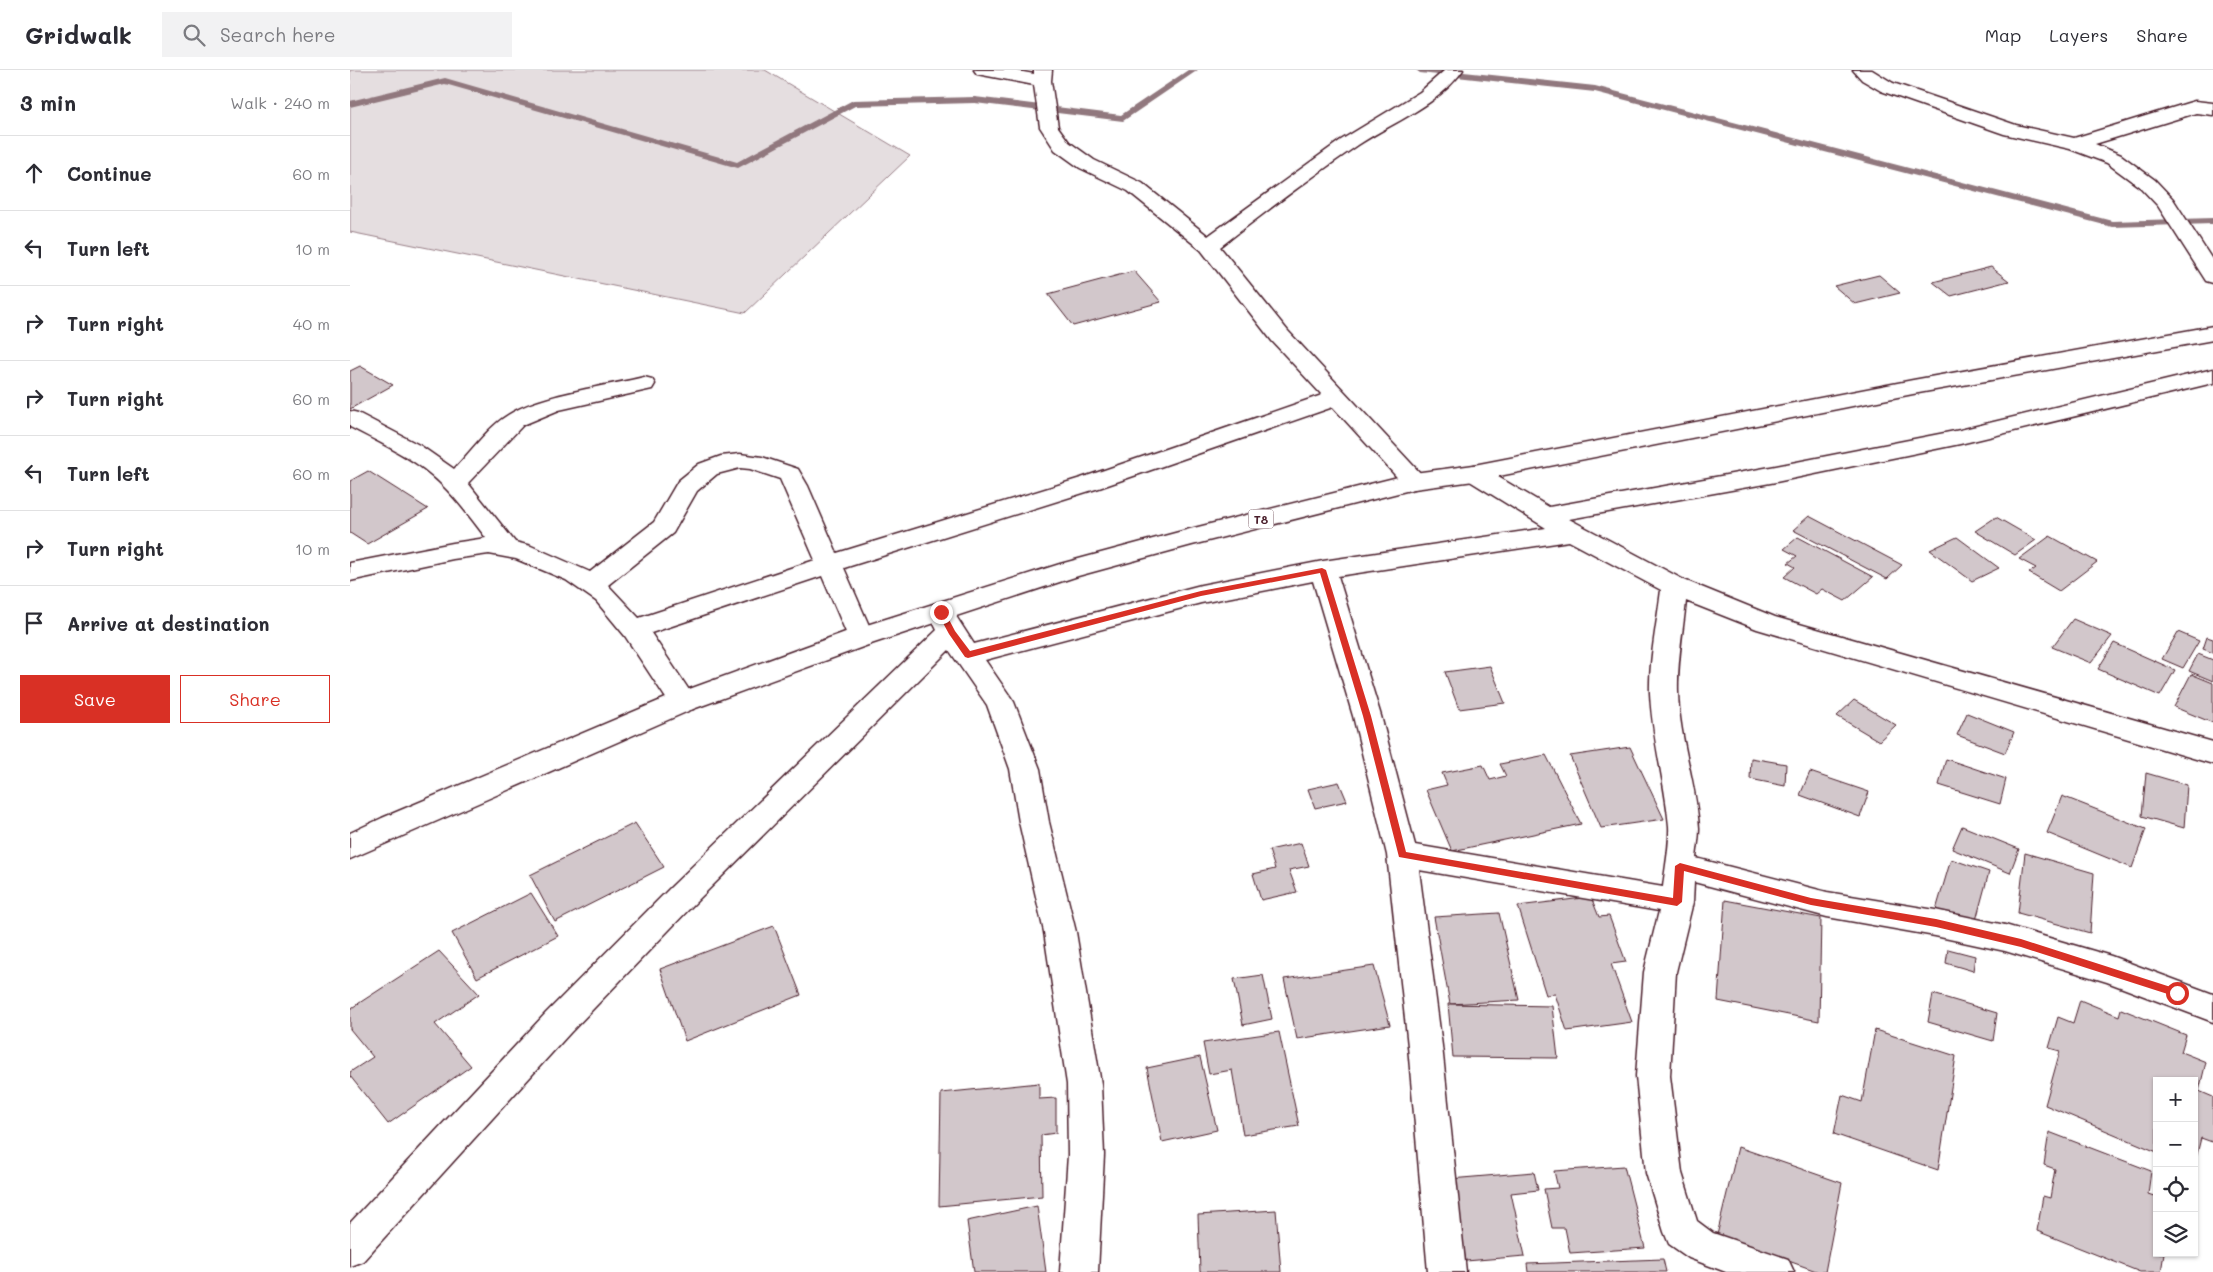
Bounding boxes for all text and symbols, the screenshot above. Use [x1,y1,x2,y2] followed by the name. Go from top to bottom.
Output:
[162,12,512,57] search box
[25,19,132,50] text: Gridwalk
[180,21,208,49] icon: search
[220,22,336,47] text: Search here
[1985,23,2021,47] text: Map
[2049,23,2108,47] text: Layers
[2136,23,2188,47] text: Share
[20,89,76,116] text: 3 min
[230,92,330,113] text: Walk · 240 m
[20,159,48,187] icon: ahead
[67,161,152,186] text: Continue
[293,163,330,184] text: 60 m
[20,234,48,262] icon: left
[67,236,150,261] text: Turn left
[295,238,330,259] text: 10 m
[20,309,48,337] icon: right
[67,311,164,336] text: Turn right
[293,313,330,334] text: 40 m
[20,384,48,412] icon: right
[67,386,164,411] text: Turn right
[293,388,330,409] text: 60 m
[20,459,48,487] icon: left
[67,461,150,486] text: Turn left
[293,463,330,484] text: 60 m
[1248,509,1274,528] road number: T8
[20,534,48,562] icon: right
[67,536,164,561] text: Turn right
[295,538,330,559] text: 10 m
[930,601,953,624] route end
[20,609,48,637] icon: arrive
[67,611,270,636] text: Arrive at destination
[20,675,170,723] button: Save
[180,675,330,723] button: Share
[2166,982,2189,1005] route start
[2153,1077,2198,1257] map controls
[2153,1077,2198,1122] button: +
[2153,1122,2198,1167] button: −
[2153,1167,2198,1212] button: locate
[2153,1212,2198,1257] button: layers

